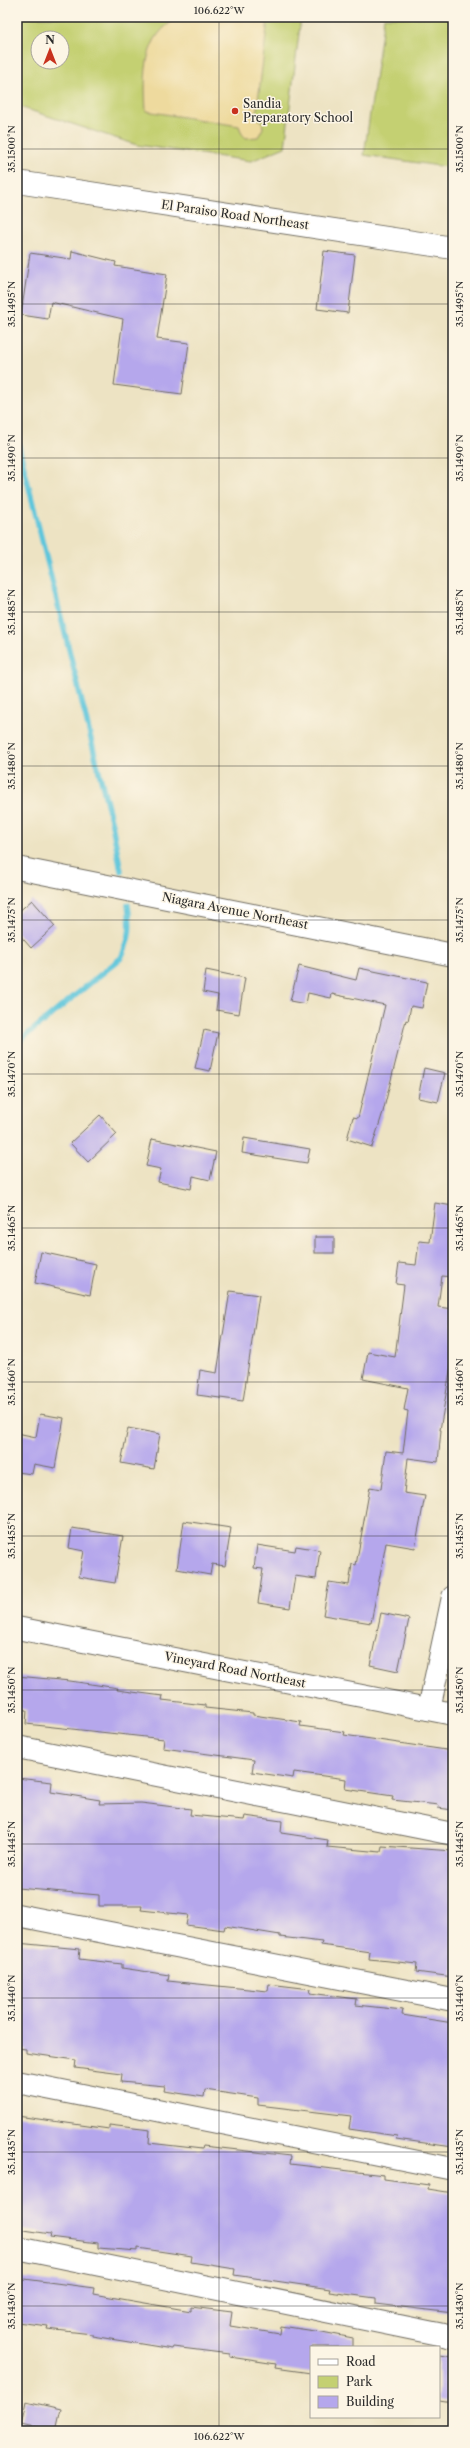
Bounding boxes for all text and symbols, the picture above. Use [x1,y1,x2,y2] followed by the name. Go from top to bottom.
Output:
[194,4,245,17] text: 106.622°W
[30,30,70,70] north arrow
[45,33,55,47] text: N
[243,96,353,125] place label: Sandia Preparatory School
[230,106,240,116] marker: Sandia Preparatory School
[5,125,18,173] text: 35.1500°N
[453,125,466,173] text: 35.1500°N
[160,197,311,232] street label: El Paraiso Road Northeast
[5,281,18,327] text: 35.1495°N
[453,281,466,327] text: 35.1495°N
[5,434,18,482] text: 35.1490°N
[453,434,466,482] text: 35.1490°N
[5,589,18,635] text: 35.1485°N
[453,589,466,635] text: 35.1485°N
[5,742,18,790] text: 35.1480°N
[453,742,466,790] text: 35.1480°N
[161,889,310,932] street label: Niagara Avenue Northeast
[5,897,18,943] text: 35.1475°N
[453,897,466,943] text: 35.1475°N
[5,1051,18,1097] text: 35.1470°N
[453,1051,466,1097] text: 35.1470°N
[5,1205,18,1251] text: 35.1465°N
[453,1205,466,1251] text: 35.1465°N
[5,1358,18,1406] text: 35.1460°N
[453,1358,466,1406] text: 35.1460°N
[5,1513,18,1559] text: 35.1455°N
[453,1513,466,1559] text: 35.1455°N
[162,1648,308,1691] street label: Vineyard Road Northeast
[5,1667,18,1713] text: 35.1450°N
[453,1667,466,1713] text: 35.1450°N
[5,1821,18,1867] text: 35.1445°N
[453,1821,466,1867] text: 35.1445°N
[5,1974,18,2022] text: 35.1440°N
[453,1974,466,2022] text: 35.1440°N
[5,2129,18,2175] text: 35.1435°N
[453,2129,466,2175] text: 35.1435°N
[5,2283,18,2329] text: 35.1430°N
[453,2283,466,2329] text: 35.1430°N
[310,2346,440,2418] legend
[346,2354,376,2369] text: Road
[346,2374,373,2389] text: Park
[346,2394,394,2409] text: Building
[194,2430,245,2443] text: 106.622°W

